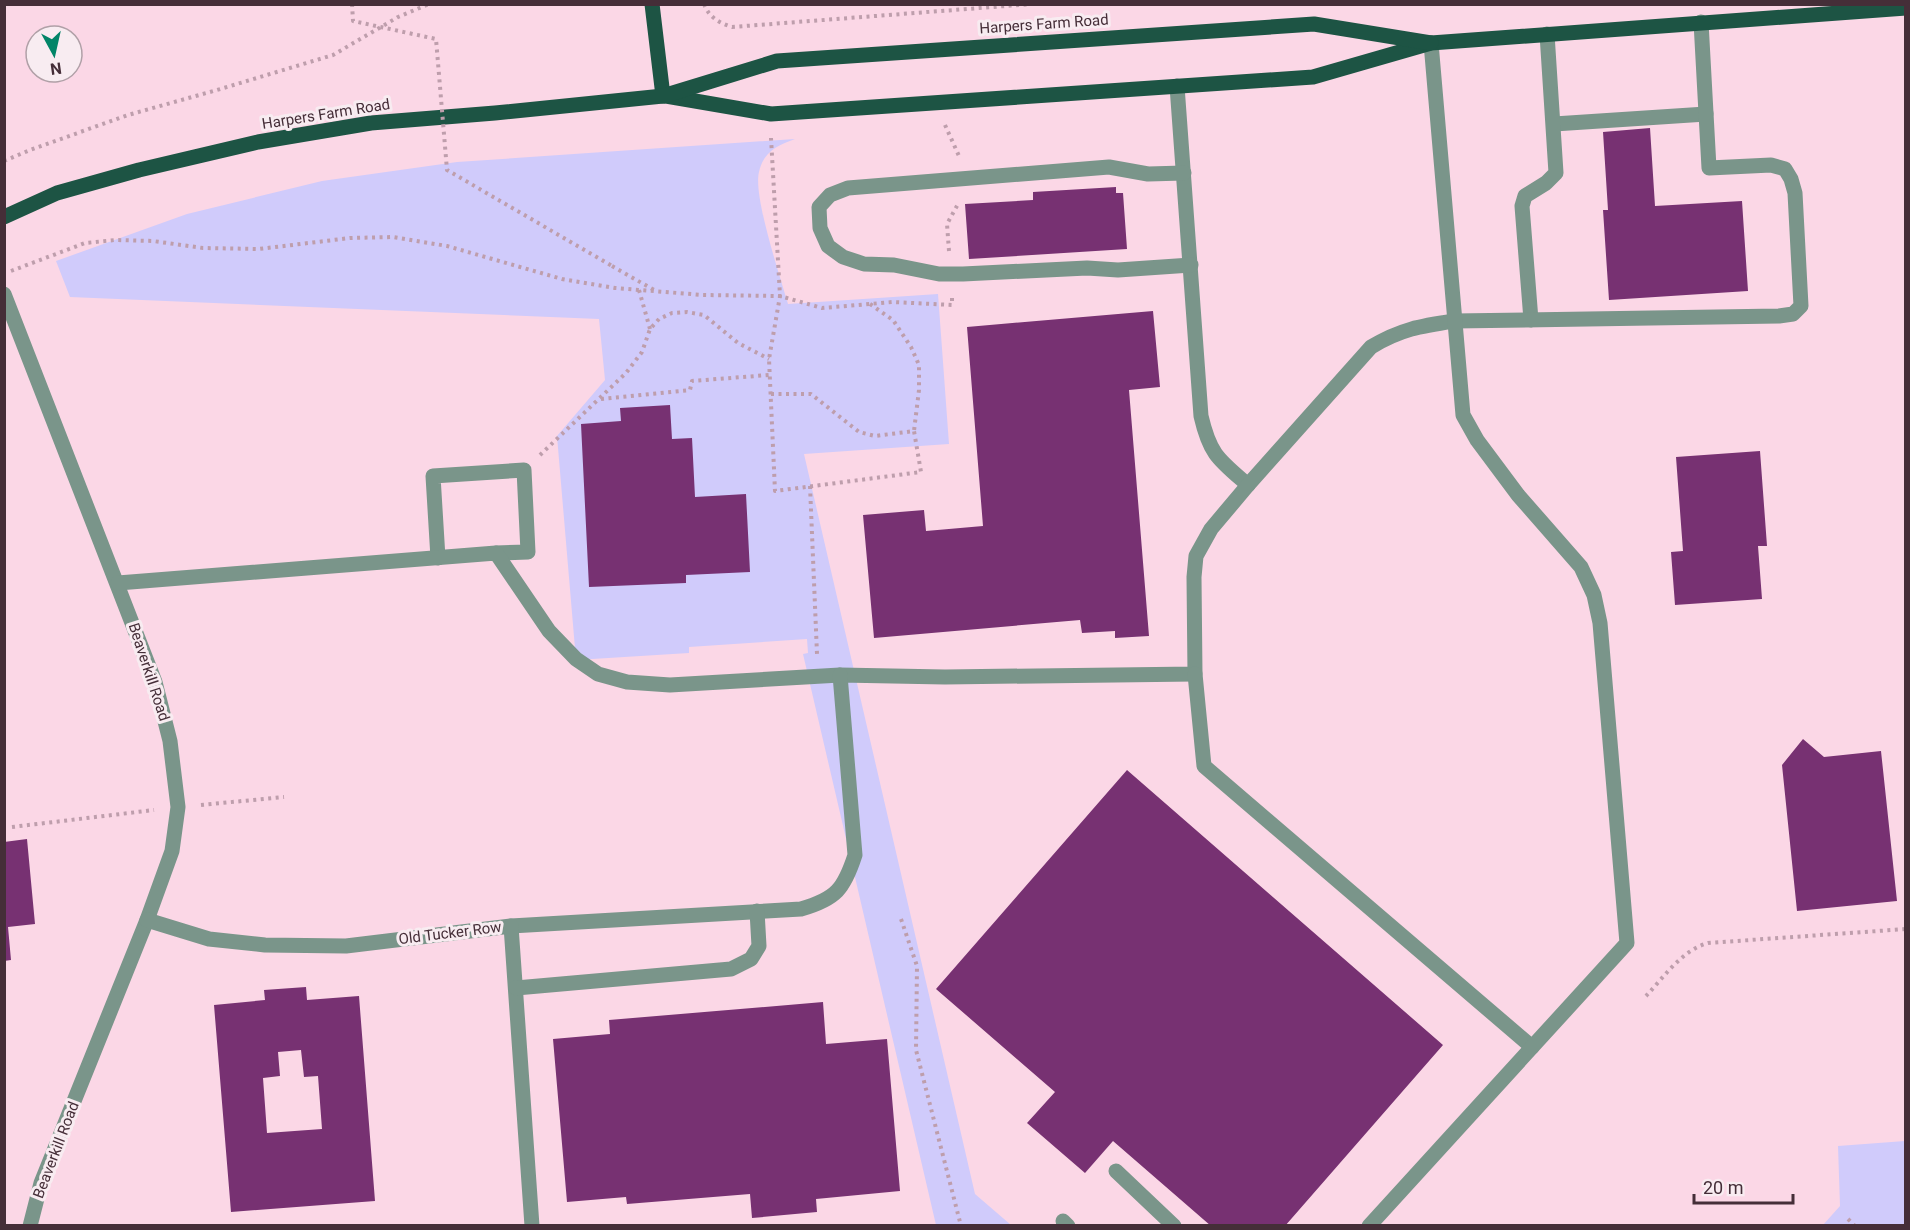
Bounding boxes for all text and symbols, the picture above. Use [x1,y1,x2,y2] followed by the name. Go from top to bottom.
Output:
[979,11,1109,37] street label: Harpers Farm Road
[24,24,84,84] north arrow
[49,58,63,79] text: N
[261,95,391,133] street label: Harpers Farm Road
[125,621,173,723] street label: Beaverkill Road
[398,918,502,948] street label: Old Tucker Row
[29,1099,83,1201] street label: Beaverkill Road
[1694,1167,1793,1205] scale bar
[1703,1177,1743,1198] text: 20 m

